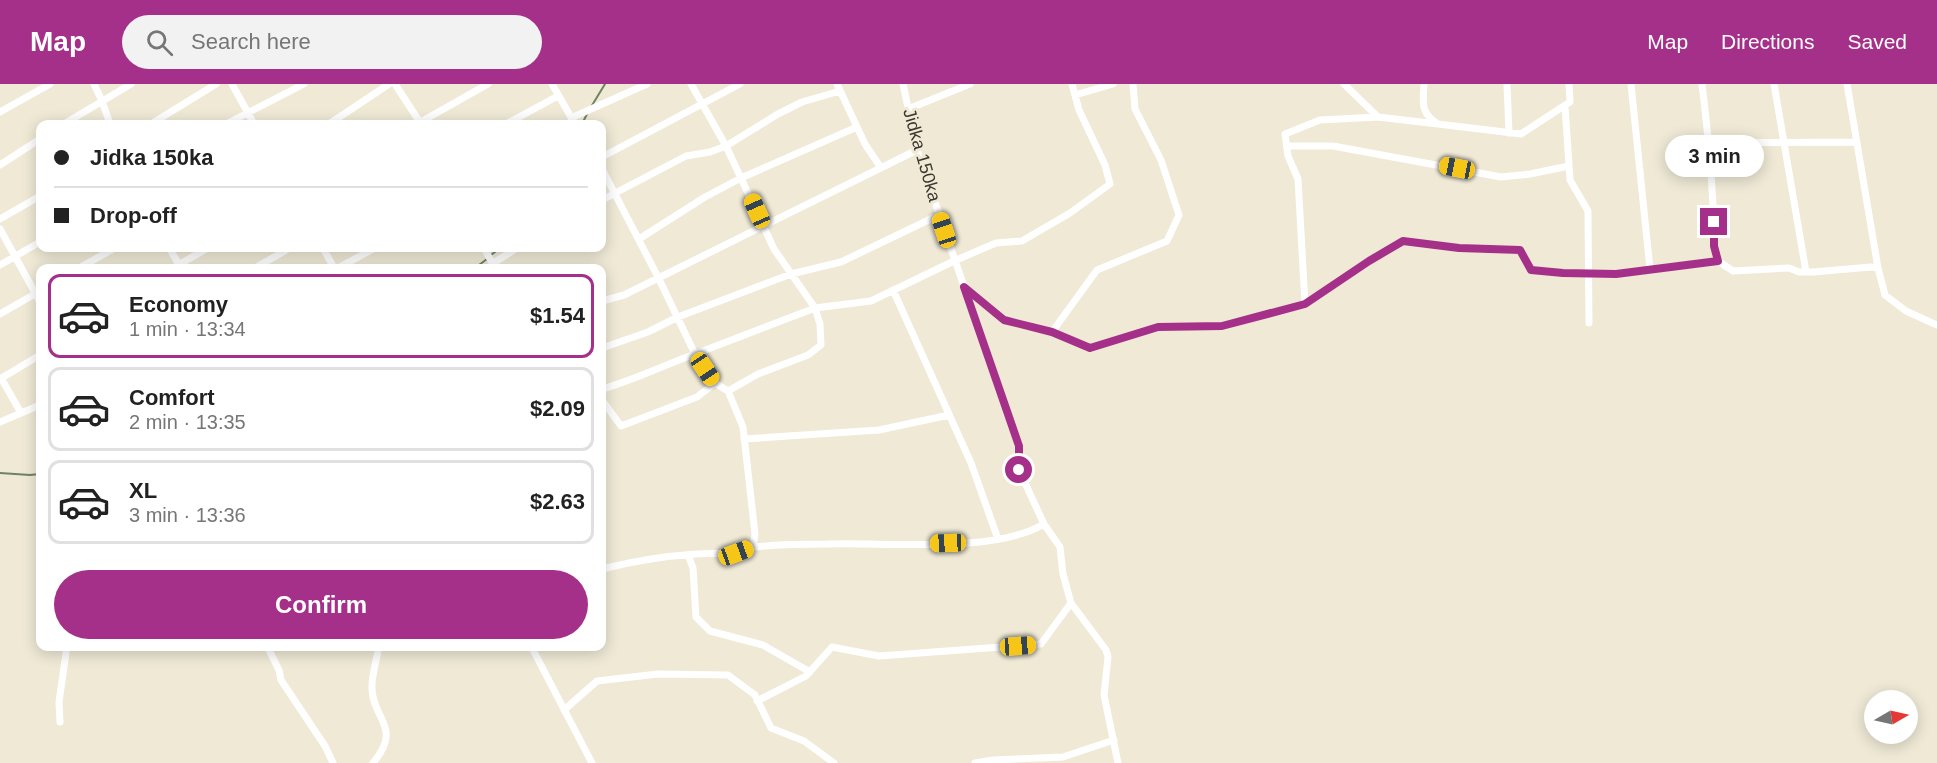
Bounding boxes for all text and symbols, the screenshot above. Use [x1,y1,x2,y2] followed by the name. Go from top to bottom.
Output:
[122,15,542,69] search box
[30,26,86,57] text: Map
[143,26,176,59] icon: search
[191,29,311,54] text: Search here
[1647,30,1688,53] text: Map
[1721,30,1814,53] text: Directions
[1847,30,1907,53] text: Saved
[899,106,945,205] street label: Jidka 150ka
[1664,135,1764,177] callout: 3 min
[90,145,214,170] text: Jidka 150ka
[1688,145,1741,167] text: 3 min
[1438,156,1476,180] car
[741,191,773,231] car
[90,203,177,228] text: Drop-off
[1700,208,1727,235] route end
[930,210,958,250] car
[57,289,111,343] icon: car
[129,292,228,317] text: Economy
[530,303,585,328] text: $1.54
[129,318,246,340] text: 1 min · 13:34
[687,349,723,389] car
[57,382,111,436] icon: car
[129,385,215,410] text: Comfort
[530,396,585,421] text: $2.09
[129,411,246,433] text: 2 min · 13:35
[1005,456,1032,483] route start
[57,475,111,529] icon: car
[129,478,157,503] text: XL
[530,489,585,514] text: $2.63
[129,504,246,526] text: 3 min · 13:36
[930,533,966,553] car
[716,538,756,568] car
[54,570,588,639] button: Confirm
[999,636,1037,656] car
[1864,690,1918,744] north arrow
[1864,690,1918,744] map controls

